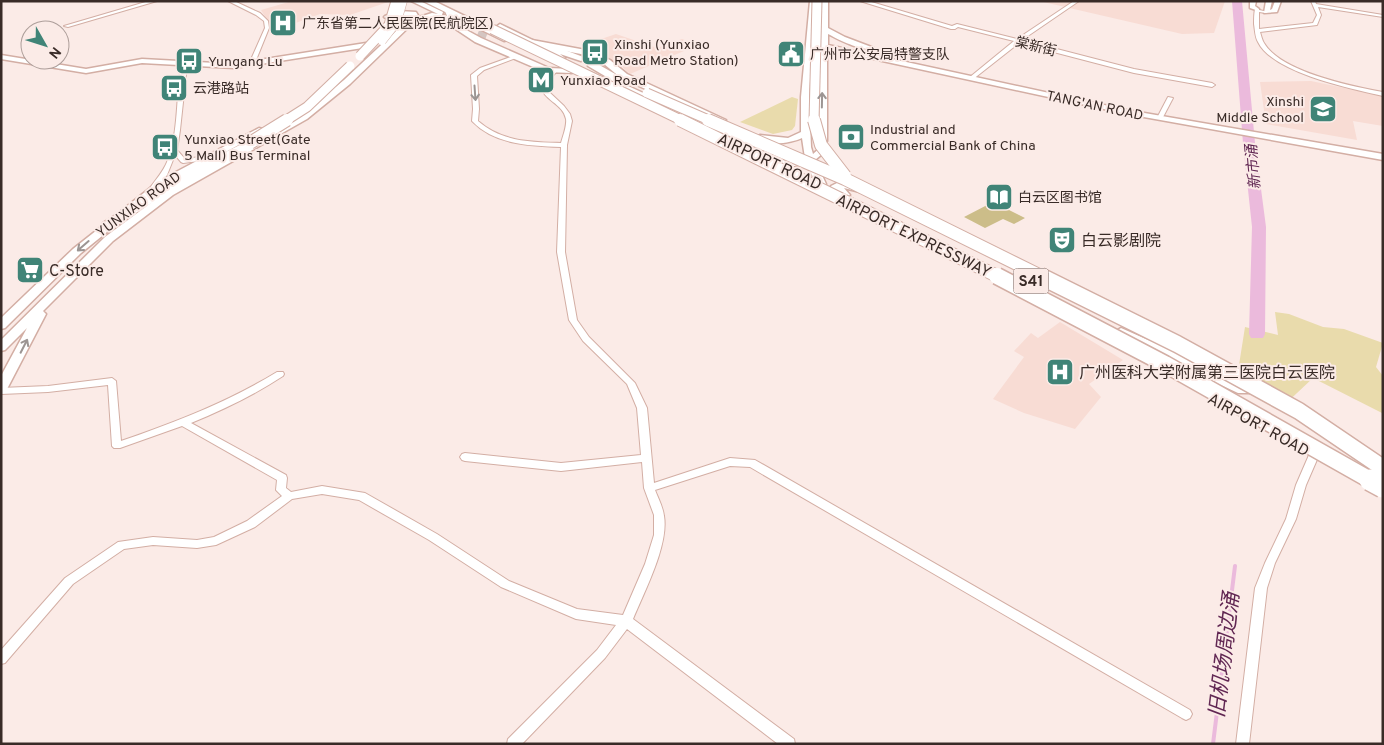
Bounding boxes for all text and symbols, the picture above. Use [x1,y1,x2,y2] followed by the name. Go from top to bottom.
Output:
[268,8,298,38] hospital icon: 广东省第二人民医院(民航院区)
[302,15,494,33] place label: 广东省第二人民医院(民航院区)
[20,20,70,70] north arrow
[1013,34,1058,61] street label: 棠新街
[580,37,610,67] bus stop icon: Xinshi (Yunxiao Road Metro Station)
[614,37,739,70] place label: Xinshi (Yunxiao Road Metro Station)
[776,39,806,69] public building icon: 广州市公安局特警支队
[44,43,64,61] text: N
[174,46,204,76] bus stop icon: Yungang Lu
[810,46,950,64] place label: 广州市公安局特警支队
[208,54,283,71] place label: Yungang Lu
[526,65,556,95] metro station icon: Yunxiao Road
[159,73,189,103] bus stop icon: 云港路站
[560,73,646,90] place label: Yunxiao Road
[193,81,249,98] place label: 云港路站
[471,84,480,100] one-way arrow
[1045,88,1145,125] street label: TANG'AN ROAD
[817,92,827,108] one-way arrow
[1216,94,1304,127] place label: Xinshi Middle School
[1308,94,1338,124] school or university icon: Xinshi Middle School
[836,122,866,152] bank icon: Industrial and Commercial Bank of China
[870,122,1036,155] place label: Industrial and Commercial Bank of China
[714,130,825,196] street label: AIRPORT ROAD
[150,132,180,162] bus stop icon: Yunxiao Street(Gate 5 Mall) Bus Terminal
[184,132,310,165] place label: Yunxiao Street(Gate 5 Mall) Bus Terminal
[1243,142,1266,190] water label: 新市涌
[93,169,185,242] street label: YUNXIAO ROAD
[984,182,1014,212] library icon: 白云区图书馆
[832,190,994,283] street label: AIRPORT EXPRESSWAY
[1018,190,1102,207] place label: 白云区图书馆
[1047,225,1077,255] theatre icon: 白云影剧院
[1081,232,1161,252] place label: 白云影剧院
[76,240,89,251] one-way arrow
[15,255,45,285] supermarket icon: C-Store
[49,262,104,282] place label: C-Store
[1014,268,1048,294] road number: S41
[19,339,29,354] one-way arrow
[1045,357,1075,387] hospital icon: 广州医科大学附属第三医院白云医院
[1079,364,1335,384] place label: 广州医科大学附属第三医院白云医院
[1204,390,1312,462] street label: AIRPORT ROAD
[1204,589,1247,719] water label: 旧机场周边涌

